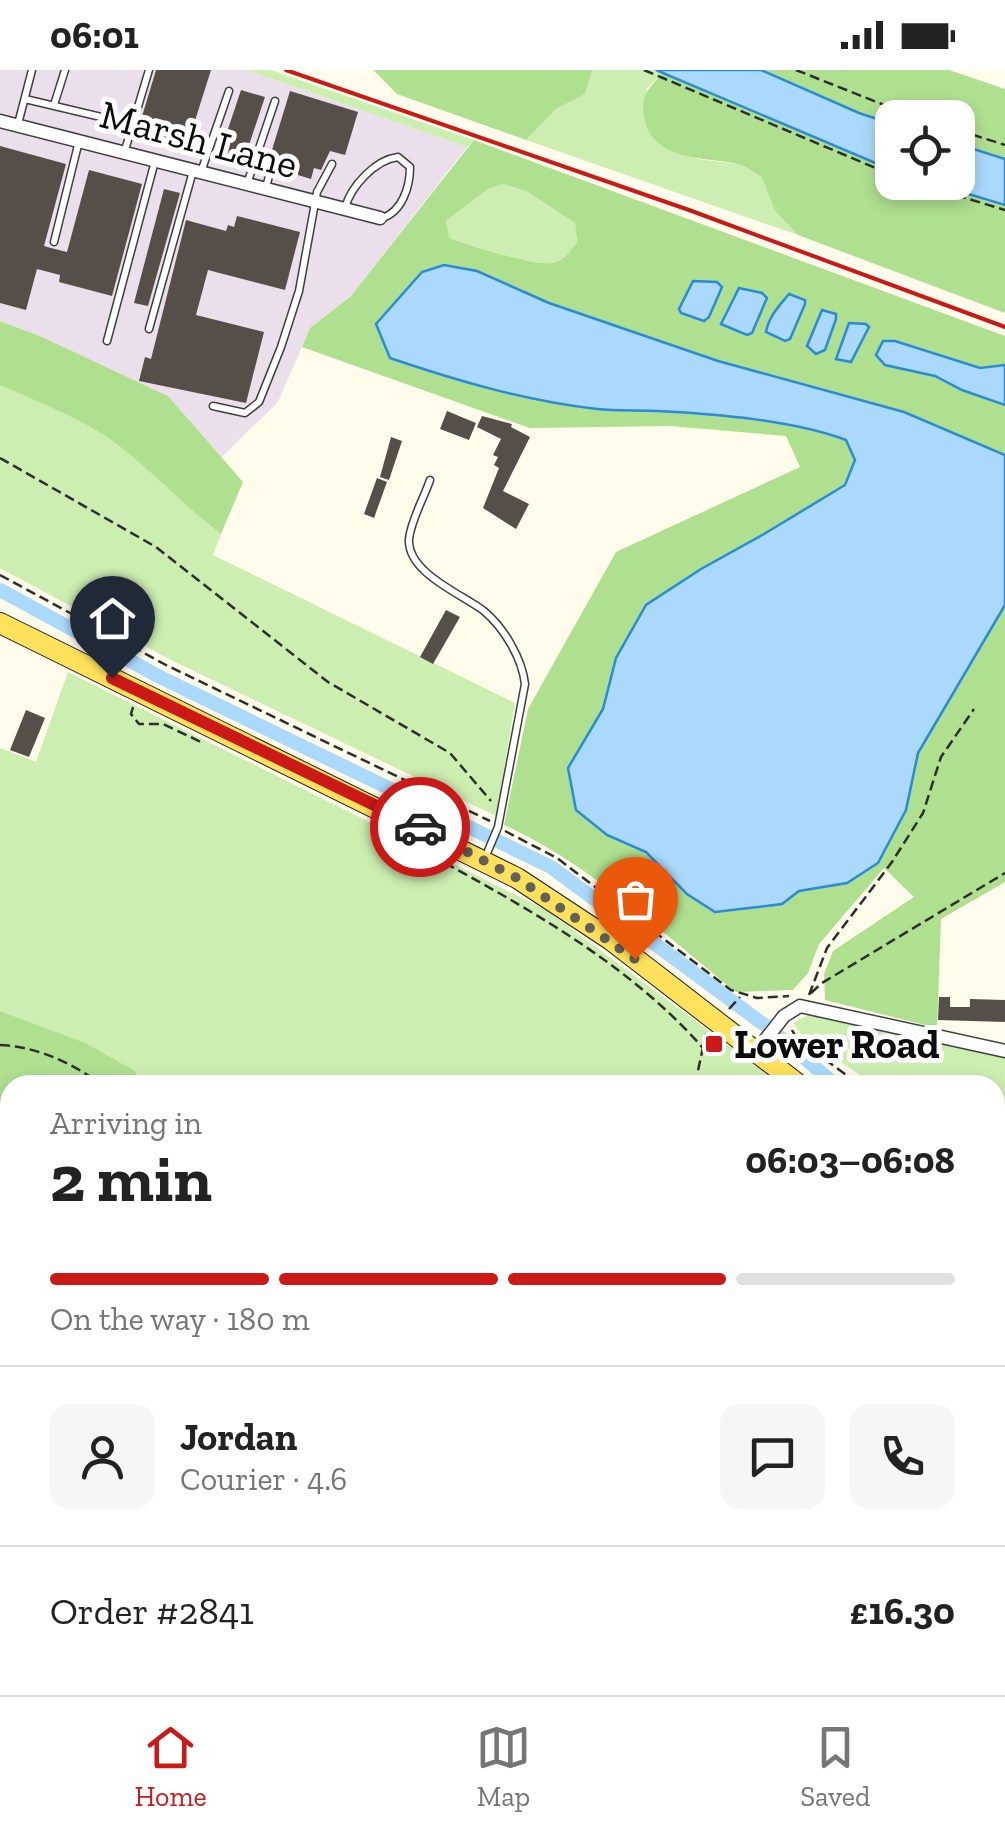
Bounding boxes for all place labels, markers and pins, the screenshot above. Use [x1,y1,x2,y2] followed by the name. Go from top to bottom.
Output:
[70,576,155,679] pin
[593,857,678,960] pin
[734,1020,940,1068] place label: Lower Road
[703,1033,725,1055] marker: Lower Road

